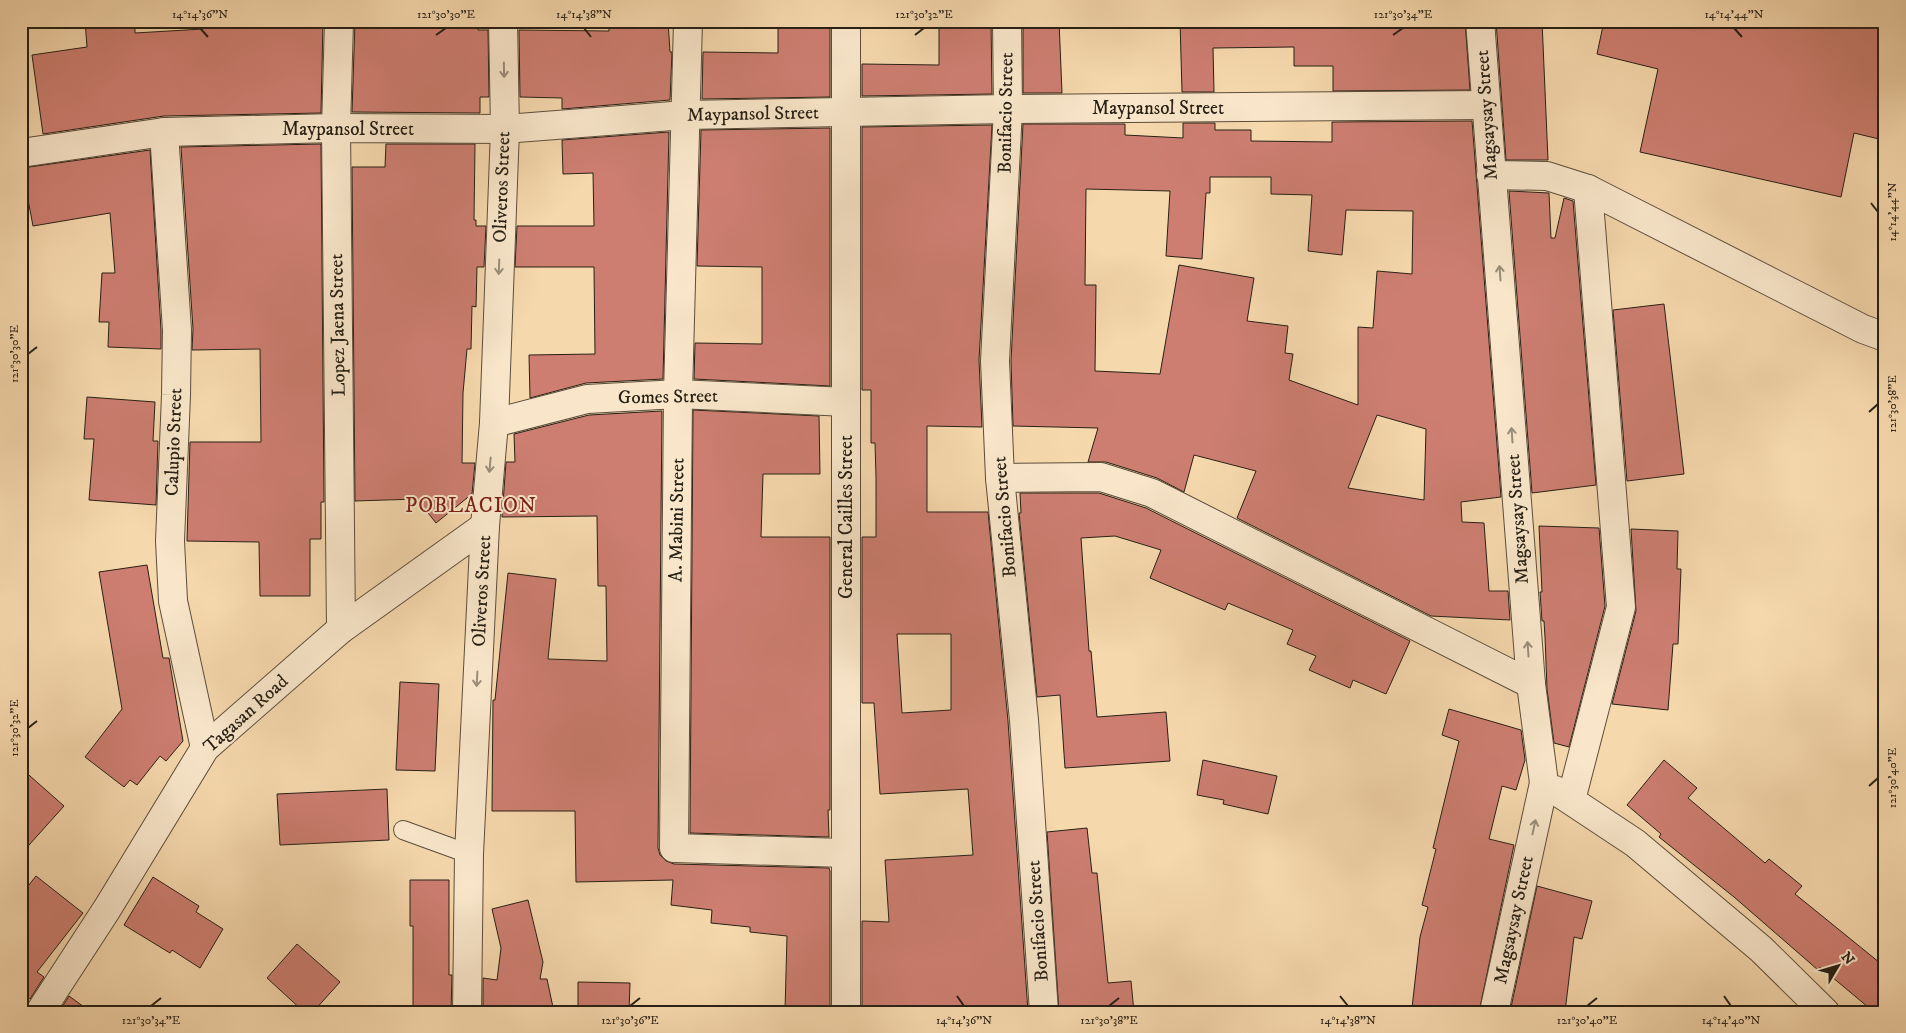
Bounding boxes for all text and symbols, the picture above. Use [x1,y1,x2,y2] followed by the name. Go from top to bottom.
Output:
[172,7,228,22] text: 14°14'36"N
[417,7,475,22] text: 121°30'30"E
[556,7,612,22] text: 14°14'38"N
[895,7,953,22] text: 121°30'32"E
[1374,7,1433,22] text: 121°30'34"E
[1704,7,1764,22] text: 14°14'44"N
[1471,49,1503,181] street label: Magsaysay Street
[993,52,1019,174] street label: Bonifacio Street
[499,62,509,78] one-way arrow
[1092,97,1224,120] street label: Maypansol Street
[687,101,819,127] street label: Maypansol Street
[282,118,414,141] street label: Maypansol Street
[489,131,515,243] street label: Oliveros Street
[1885,182,1900,242] text: 14°14'44"N
[325,253,351,397] street label: Lopez Jaena Street
[495,259,504,275] one-way arrow
[1495,265,1504,281] one-way arrow
[7,325,22,383] text: 121°30'30"E
[1885,375,1900,433] text: 121°30'38"E
[618,385,718,409] street label: Gomes Street
[161,388,187,496] street label: Calupio Street
[1507,427,1517,443] one-way arrow
[835,435,858,599] street label: General Cailles Street
[1502,453,1534,585] street label: Magsaysay Street
[988,455,1022,579] street label: Bonifacio Street
[485,456,495,472] one-way arrow
[664,458,690,582] street label: A. Mabini Street
[405,493,537,519] district label: POBLACION
[468,535,496,647] street label: Oliveros Street
[1524,642,1533,658] one-way arrow
[199,670,293,758] street label: Tagasan Road
[473,671,482,687] one-way arrow
[7,699,22,757] text: 121°30'32"E
[1885,747,1900,808] text: 121°30'40"E
[1530,820,1539,836] one-way arrow
[1489,854,1539,986] street label: Magsaysay Street
[1022,860,1054,982] street label: Bonifacio Street
[1814,940,1864,990] north arrow
[1837,949,1858,969] text: N
[122,1013,181,1028] text: 121°30'34"E
[601,1013,659,1028] text: 121°30'36"E
[936,1013,992,1028] text: 14°14'36"N
[1080,1013,1138,1028] text: 121°30'38"E
[1320,1013,1376,1028] text: 14°14'38"N
[1557,1013,1618,1028] text: 121°30'40"E
[1702,1013,1761,1028] text: 14°14'40"N

